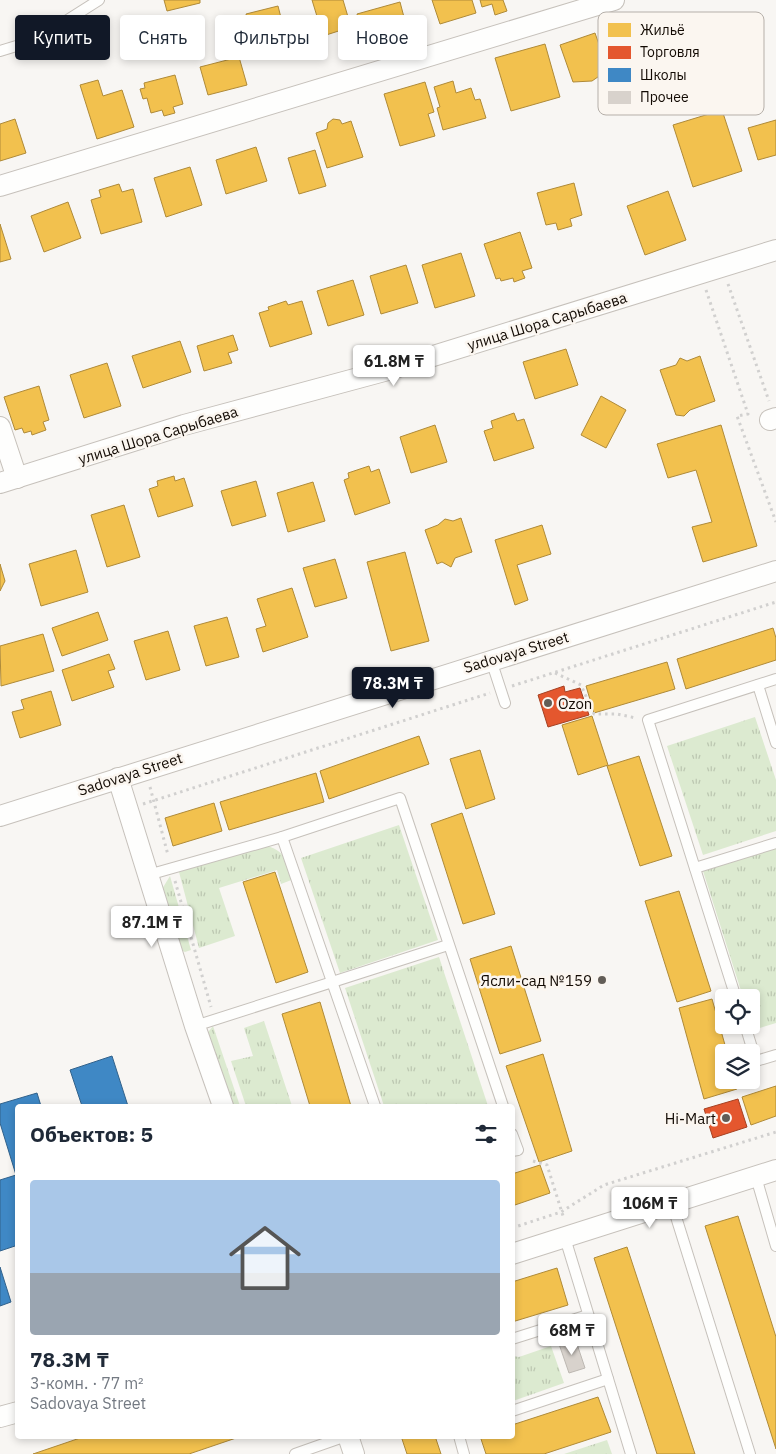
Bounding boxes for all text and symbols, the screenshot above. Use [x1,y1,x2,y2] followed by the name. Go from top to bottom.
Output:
[598,12,764,115] legend
[15,15,110,60] chip: Купить
[120,15,205,60] chip: Снять
[215,15,328,60] chip: Фильтры
[338,15,427,60] chip: Новое
[640,21,685,39] text: Жильё
[640,43,700,61] text: Торговля
[640,66,687,84] text: Школы
[640,88,689,106] text: Прочее
[465,288,629,354] street label: улица Шора Сарыбаева
[348,344,440,387] pin: 61.8M ₸
[364,351,424,371] text: 61.8M ₸
[76,402,240,468] street label: улица Шора Сарыбаева
[461,627,571,677] street label: Sadovaya Street
[347,666,439,709] pin: 78.3M ₸
[363,673,423,693] text: 78.3M ₸
[558,694,592,713] place label: Ozon
[542,697,554,709] marker: Ozon
[75,748,185,800] street label: Sadovaya Street
[106,906,198,948] pin: 87.1M ₸
[122,912,182,932] text: 87.1M ₸
[481,971,592,990] place label: Ясли-сад №159
[596,974,608,986] marker: Ясли-сад №159
[715,989,760,1089] map controls
[715,989,760,1034] button: locate
[715,1044,760,1089] button: layers
[665,1109,716,1128] place label: Hi-Mart
[720,1112,732,1124] marker: Hi-Mart
[30,1120,153,1148] text: Объектов: 5
[472,1120,500,1148] icon: filters
[609,1186,691,1229] pin: 106M ₸
[622,1193,678,1213] text: 106M ₸
[220,1213,310,1303] icon: home
[537,1314,607,1356] pin: 68M ₸
[549,1320,595,1340] text: 68M ₸
[30,1345,109,1373] text: 78.3M ₸
[30,1373,144,1393] text: 3-комн. · 77 m²
[30,1393,146,1413] text: Sadovaya Street

